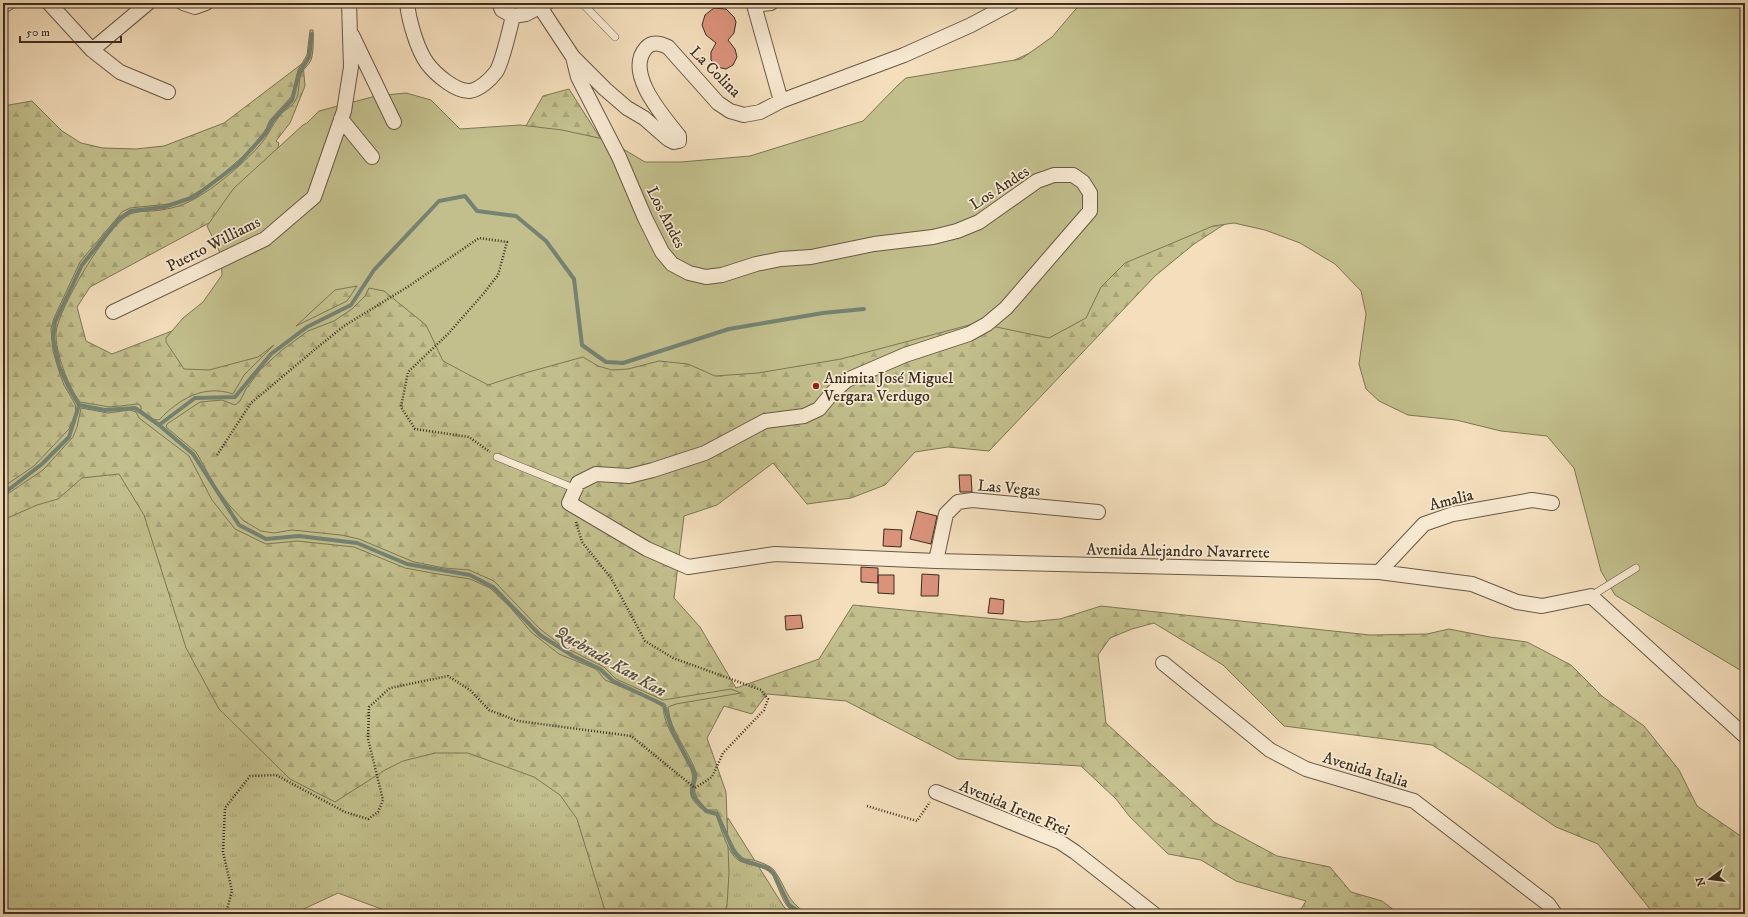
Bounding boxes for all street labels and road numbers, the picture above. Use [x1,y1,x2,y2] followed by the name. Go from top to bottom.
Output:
[686,42,745,102] street label: La Colina
[966,161,1033,214] street label: Los Andes
[642,183,690,252] street label: Los Andes
[163,212,264,276] street label: Puerto Williams
[977,475,1041,501] street label: Las Vegas
[1427,485,1476,515] street label: Amalia
[1086,539,1270,563] street label: Avenida Alejandro Navarrete
[1321,748,1411,792] street label: Avenida Italia
[957,776,1073,840] street label: Avenida Irene Frei

